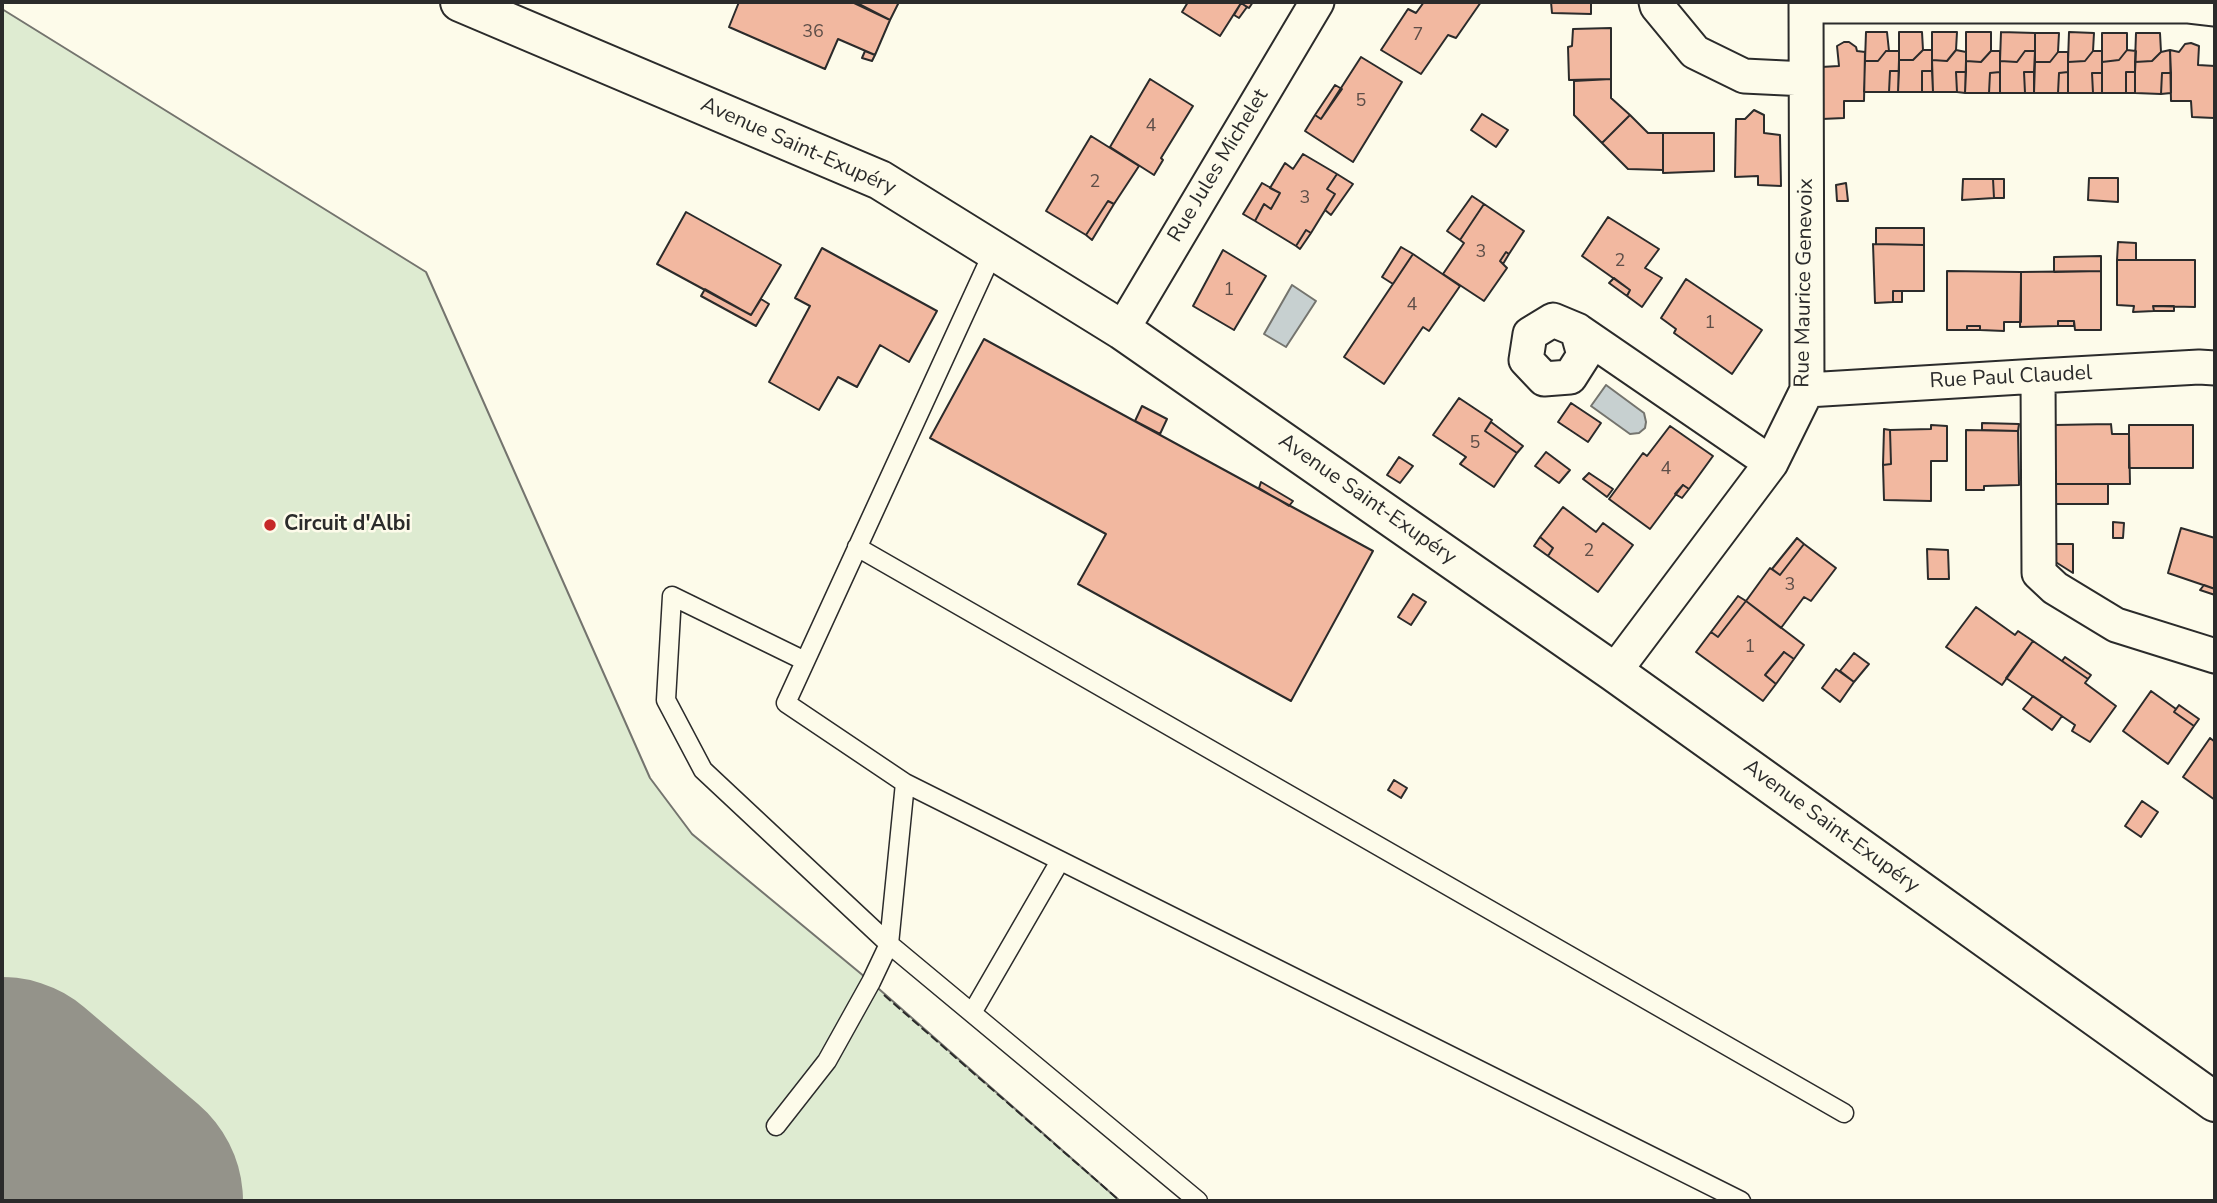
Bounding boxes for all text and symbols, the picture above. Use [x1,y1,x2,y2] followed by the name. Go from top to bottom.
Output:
[802,22,824,44] house number: 36
[1413,25,1423,47] house number: 7
[1163,85,1275,247] street label: Rue Jules Michelet
[1356,91,1366,113] house number: 5
[696,93,900,201] street label: Avenue Saint-Exupéry
[1146,116,1156,138] house number: 4
[1090,172,1100,194] house number: 2
[1791,178,1819,388] street label: Rue Maurice Genevoix
[1300,188,1310,210] house number: 3
[1476,242,1486,264] house number: 3
[1615,251,1625,273] house number: 2
[1224,280,1234,302] house number: 1
[1407,295,1417,317] house number: 4
[1705,313,1715,335] house number: 1
[1929,361,2093,395] street label: Rue Paul Claudel
[1273,429,1461,571] street label: Avenue Saint-Exupéry
[1470,433,1480,455] house number: 5
[1661,459,1671,481] house number: 4
[284,512,411,538] place label: Circuit d'Albi
[262,517,278,533] marker: Circuit d'Albi
[1584,541,1594,563] house number: 2
[1785,575,1795,597] house number: 3
[1745,637,1755,659] house number: 1
[1738,755,1924,899] street label: Avenue Saint-Exupéry

